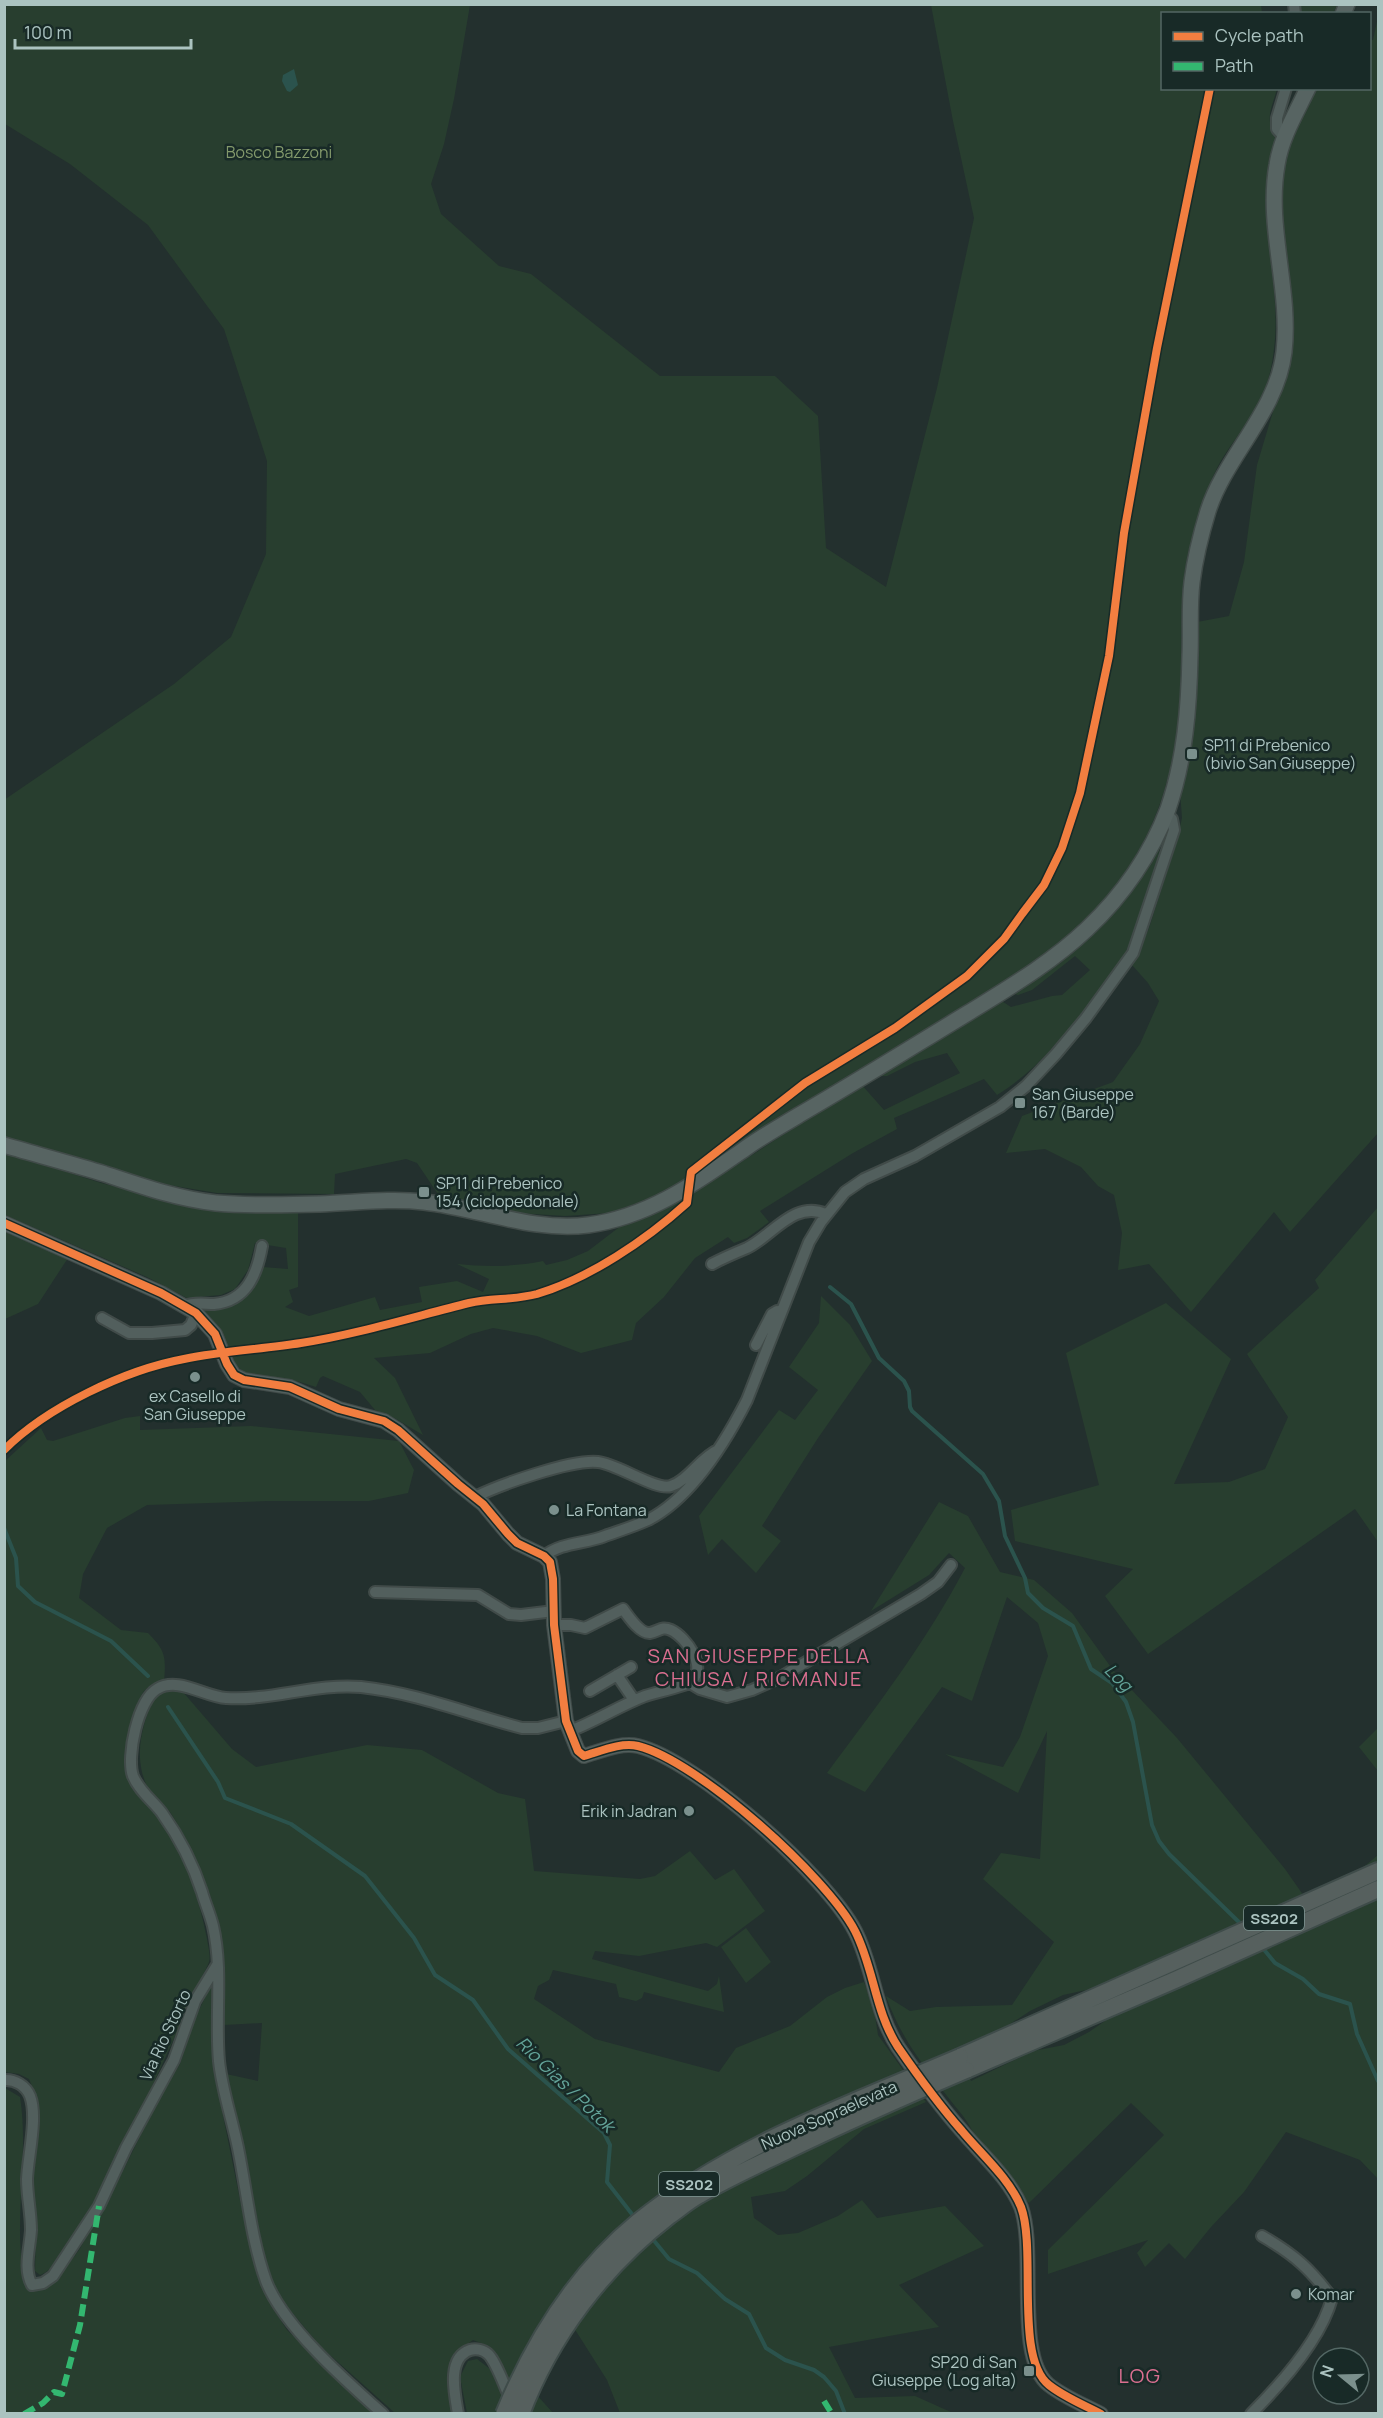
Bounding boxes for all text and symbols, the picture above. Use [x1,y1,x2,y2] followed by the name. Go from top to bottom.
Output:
[15,12,190,50] scale bar
[1161,12,1371,90] legend
[24,20,72,44] text: 100 m
[1215,23,1304,47] text: Cycle path
[1215,53,1253,77] text: Path
[226,141,332,163] park label: Bosco Bazzoni
[1204,734,1357,774] place label: SP11 di Prebenico (bivio San Giuseppe)
[1185,747,1199,761] marker: SP11 di Prebenico (bivio San Giuseppe)
[1032,1083,1134,1123] place label: San Giuseppe 167 (Barde)
[1013,1096,1027,1110] marker: San Giuseppe 167 (Barde)
[436,1172,580,1212] place label: SP11 di Prebenico 154 (ciclopedonale)
[417,1185,431,1199] marker: SP11 di Prebenico 154 (ciclopedonale)
[188,1370,202,1384] marker: ex Casello di San Giuseppe
[144,1385,246,1425] place label: ex Casello di San Giuseppe
[566,1499,647,1521] place label: La Fontana
[547,1503,561,1517] marker: La Fontana
[647,1642,871,1692] district label: SAN GIUSEPPE DELLA CHIUSA / RICMANJE
[1100,1658,1139,1697] water label: Log
[581,1800,677,1822] place label: Erik in Jadran
[682,1804,696,1818] marker: Erik in Jadran
[1244,1906,1304,1930] road number: SS202
[134,1986,196,2084] street label: Via Rio Storto
[512,2031,623,2139] water label: Rio Gias / Potok
[758,2075,900,2155] street label: Nuova Sopraelevata
[659,2172,719,2196] road number: SS202
[1308,2283,1355,2305] place label: Komar
[1289,2287,1303,2301] marker: Komar
[1311,2346,1371,2406] north arrow
[872,2351,1017,2391] place label: SP20 di San Giuseppe (Log alta)
[1119,2362,1161,2389] district label: LOG
[1315,2362,1339,2380] text: N
[1022,2364,1036,2378] marker: SP20 di San Giuseppe (Log alta)

